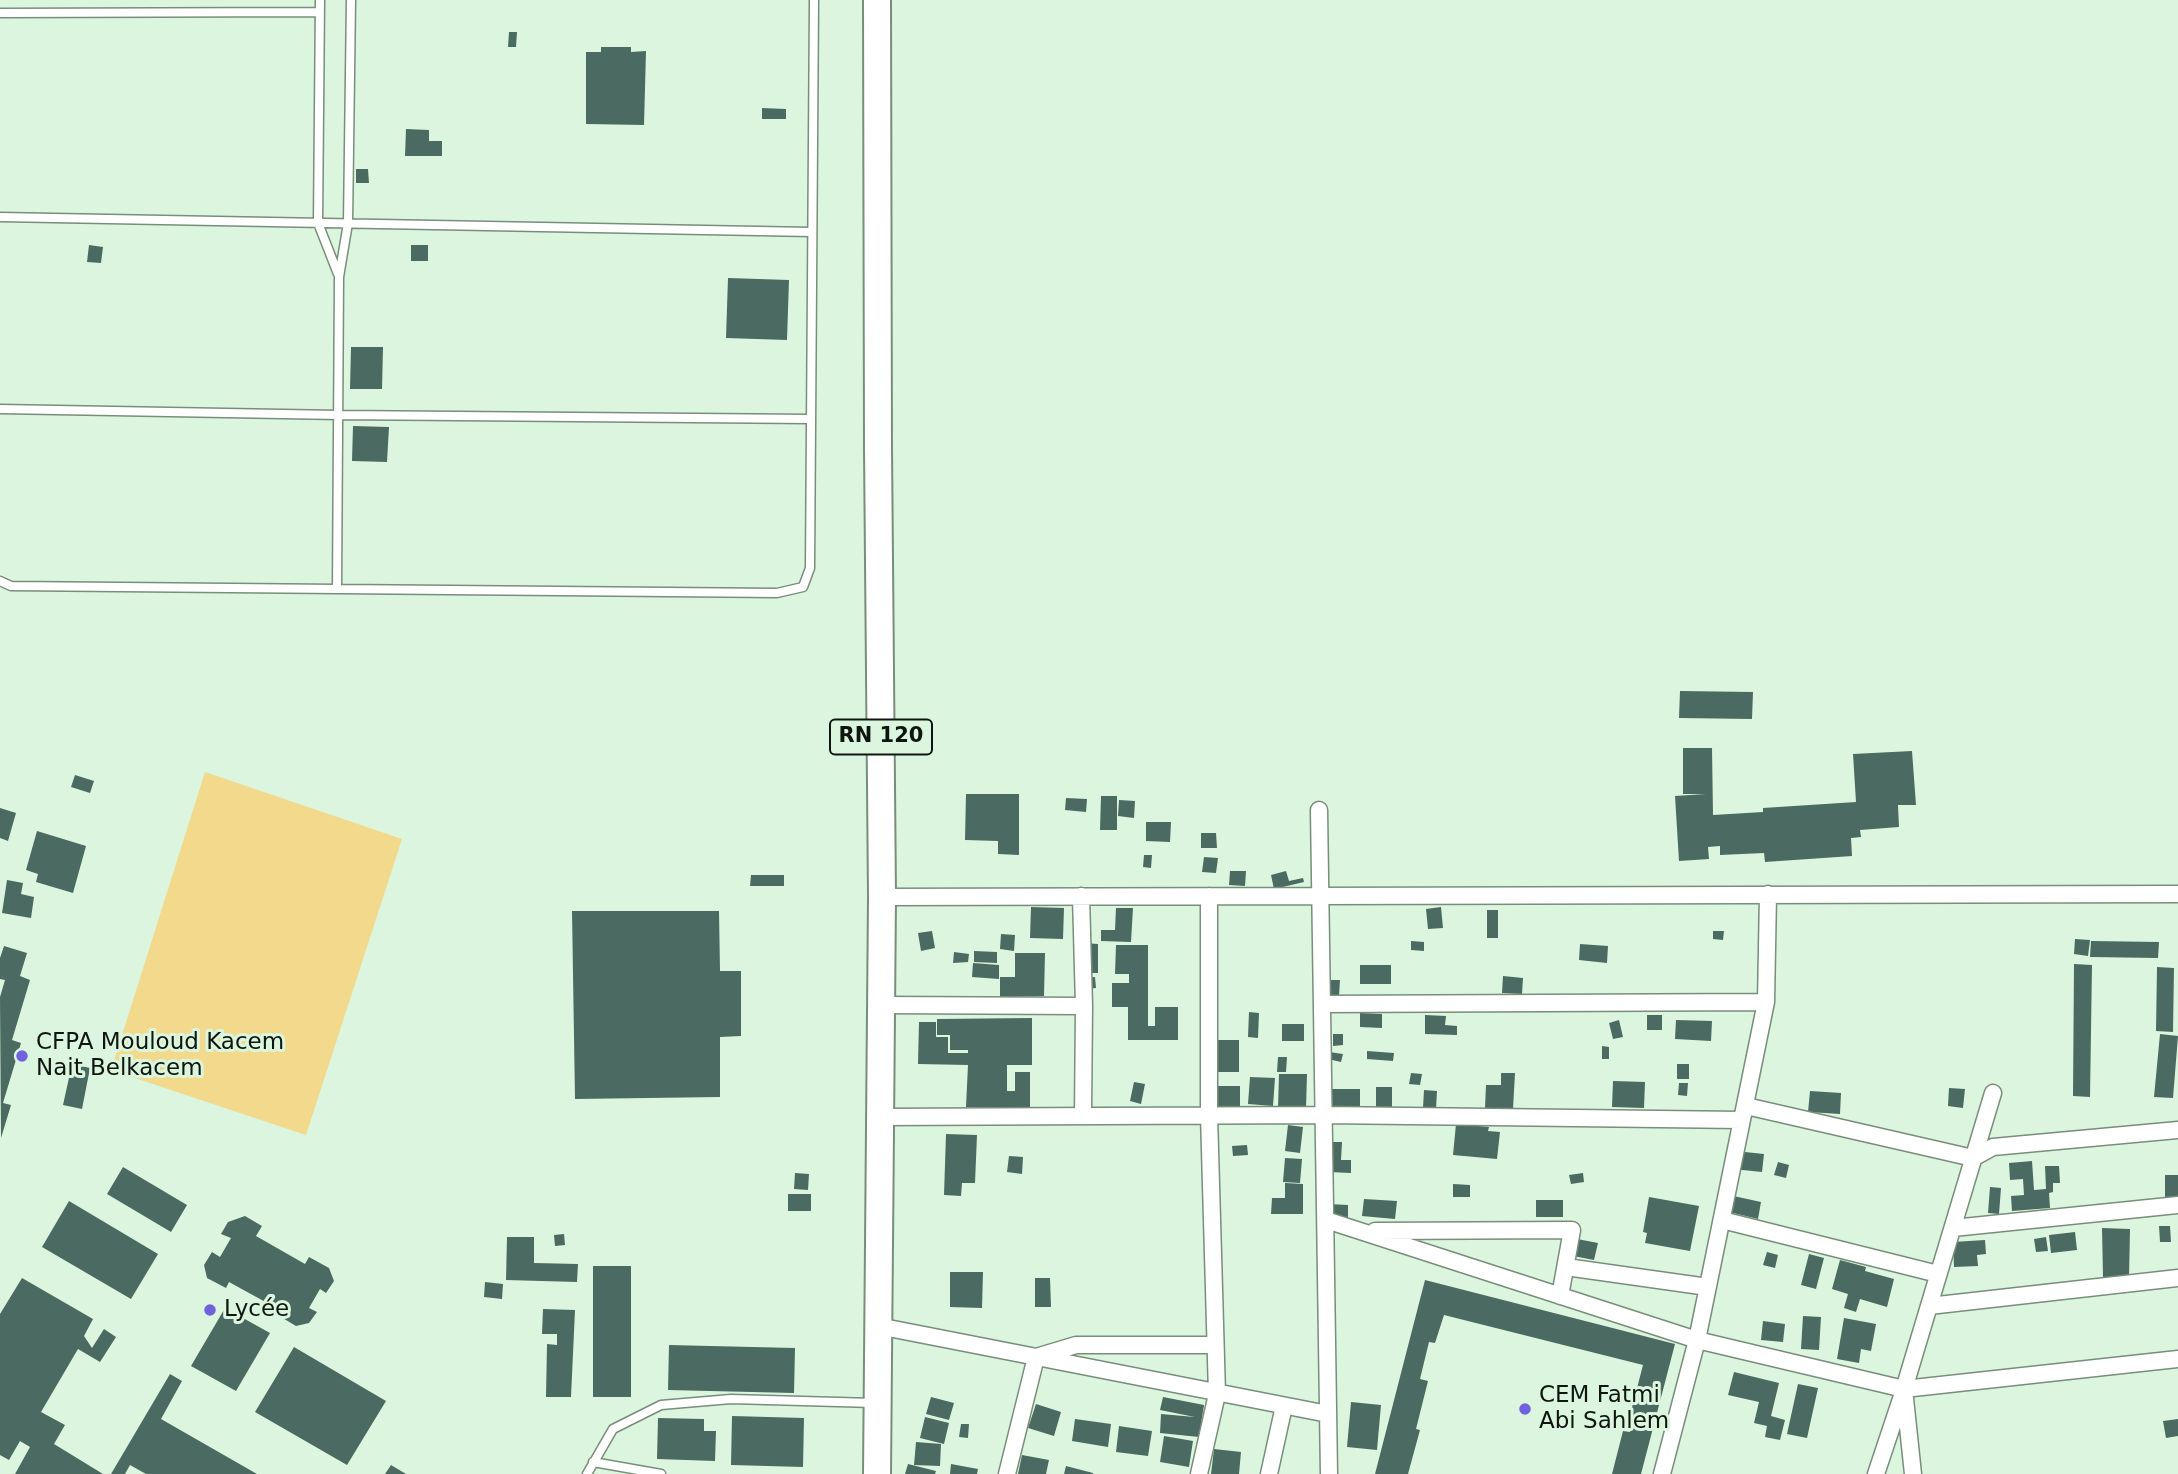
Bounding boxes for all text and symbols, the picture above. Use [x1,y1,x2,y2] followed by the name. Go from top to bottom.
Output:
[830,720,932,754] road number: RN 120
[36,1029,284,1083] place label: CFPA Mouloud Kacem Nait Belkacem
[14,1048,30,1064] marker: CFPA Mouloud Kacem Nait Belkacem
[224,1296,289,1324] place label: Lycée
[202,1302,218,1318] marker: Lycée
[1539,1382,1669,1436] place label: CEM Fatmi Abi Sahlem
[1517,1401,1533,1417] marker: CEM Fatmi Abi Sahlem

